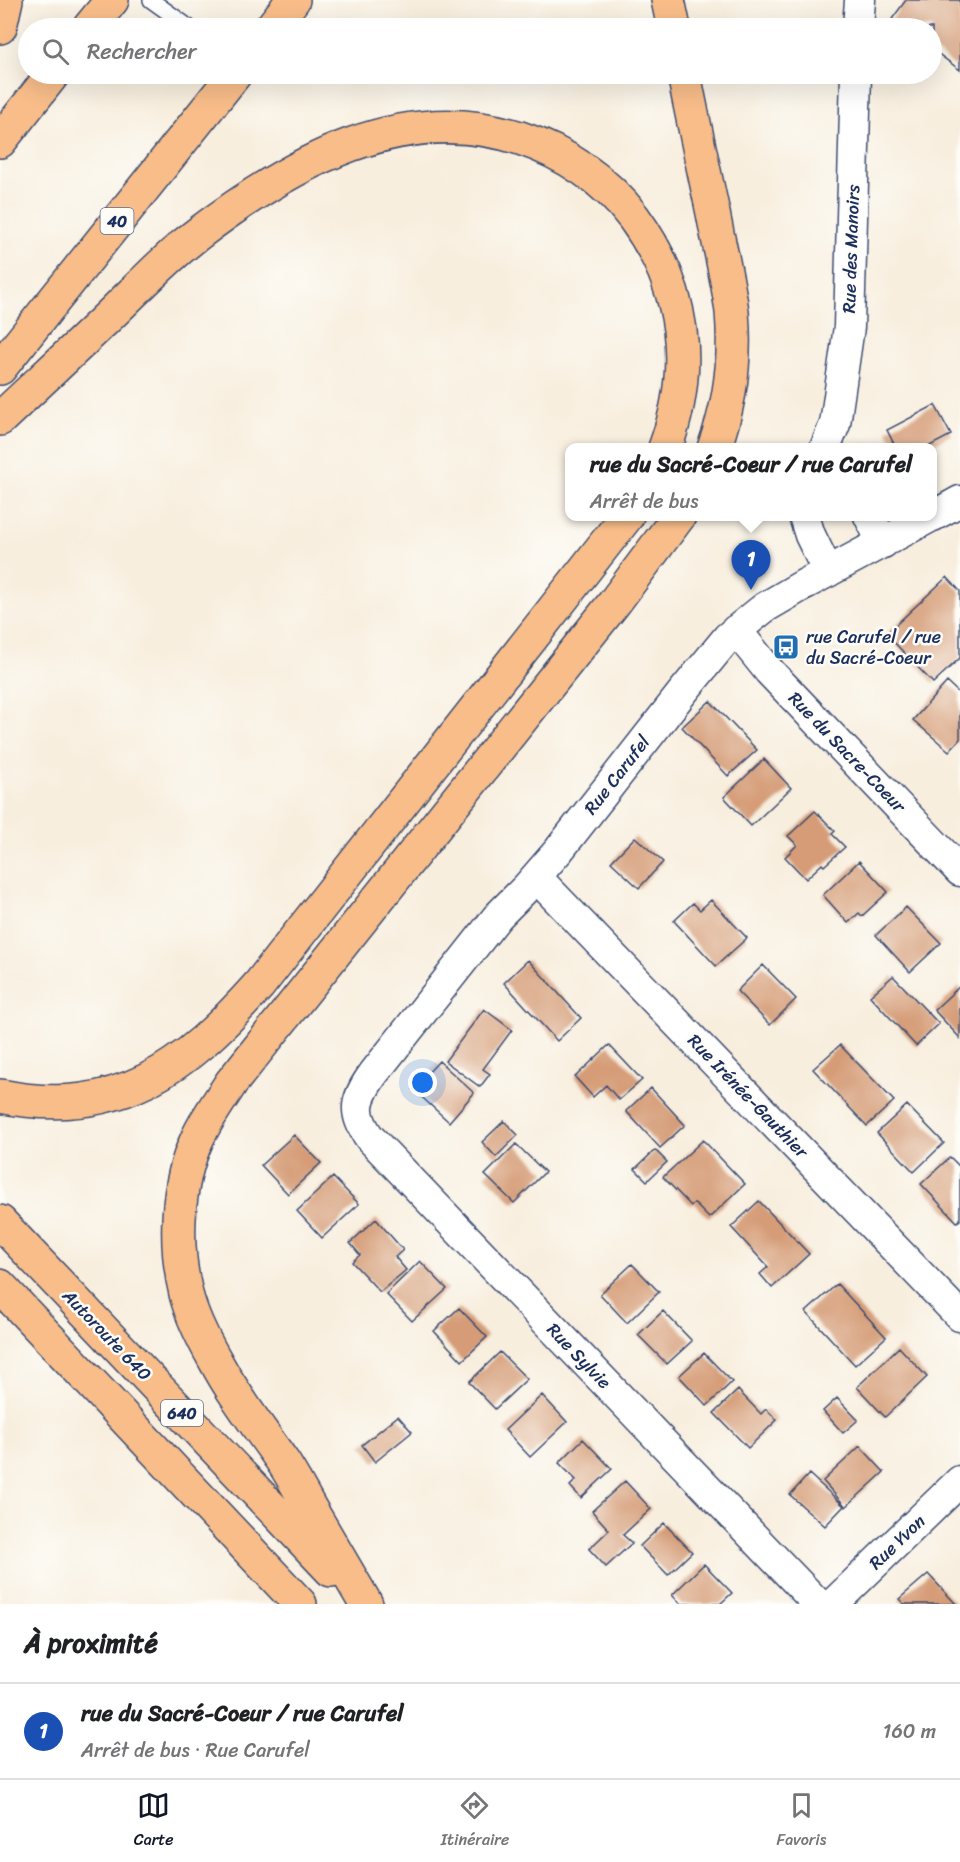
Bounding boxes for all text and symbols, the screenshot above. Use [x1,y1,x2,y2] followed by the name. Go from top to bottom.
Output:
[18,18,942,84] search box
[87,32,197,71] text: Rechercher
[39,35,72,68] icon: search
[833,183,869,314] street label: Rue des Manoirs
[100,208,134,234] road number: 40
[565,443,937,521] popup
[590,445,912,484] text: rue du Sacré-Coeur / rue Carufel
[590,484,698,519] text: Arrêt de bus
[732,540,771,590] pin: 1
[806,621,941,674] place label: rue Carufel / rue du Sacré-Coeur
[771,632,801,662] bus stop icon: rue Carufel / rue du Sacré-Coeur
[780,684,915,821] street label: Rue du Sacre-Coeur
[575,727,659,822] street label: Rue Carufel
[680,1026,817,1167] street label: Rue Irénée-Gauthier
[408,1068,437,1097] your location
[54,1281,160,1389] street label: Autoroute 640
[539,1315,619,1397] street label: Rue Sylvie
[161,1400,203,1426] road number: 640
[861,1506,933,1578] street label: Rue Yvon
[24,1620,158,1666] text: À proximité
[81,1694,404,1733] text: rue du Sacré-Coeur / rue Carufel
[39,1714,48,1749] text: 1
[883,1714,936,1749] text: 160 m
[81,1733,310,1768] text: Arrêt de bus · Rue Carufel
[134,1789,173,1854] tab: Carte
[441,1789,509,1854] tab: Itinéraire
[776,1789,826,1854] tab: Favoris

